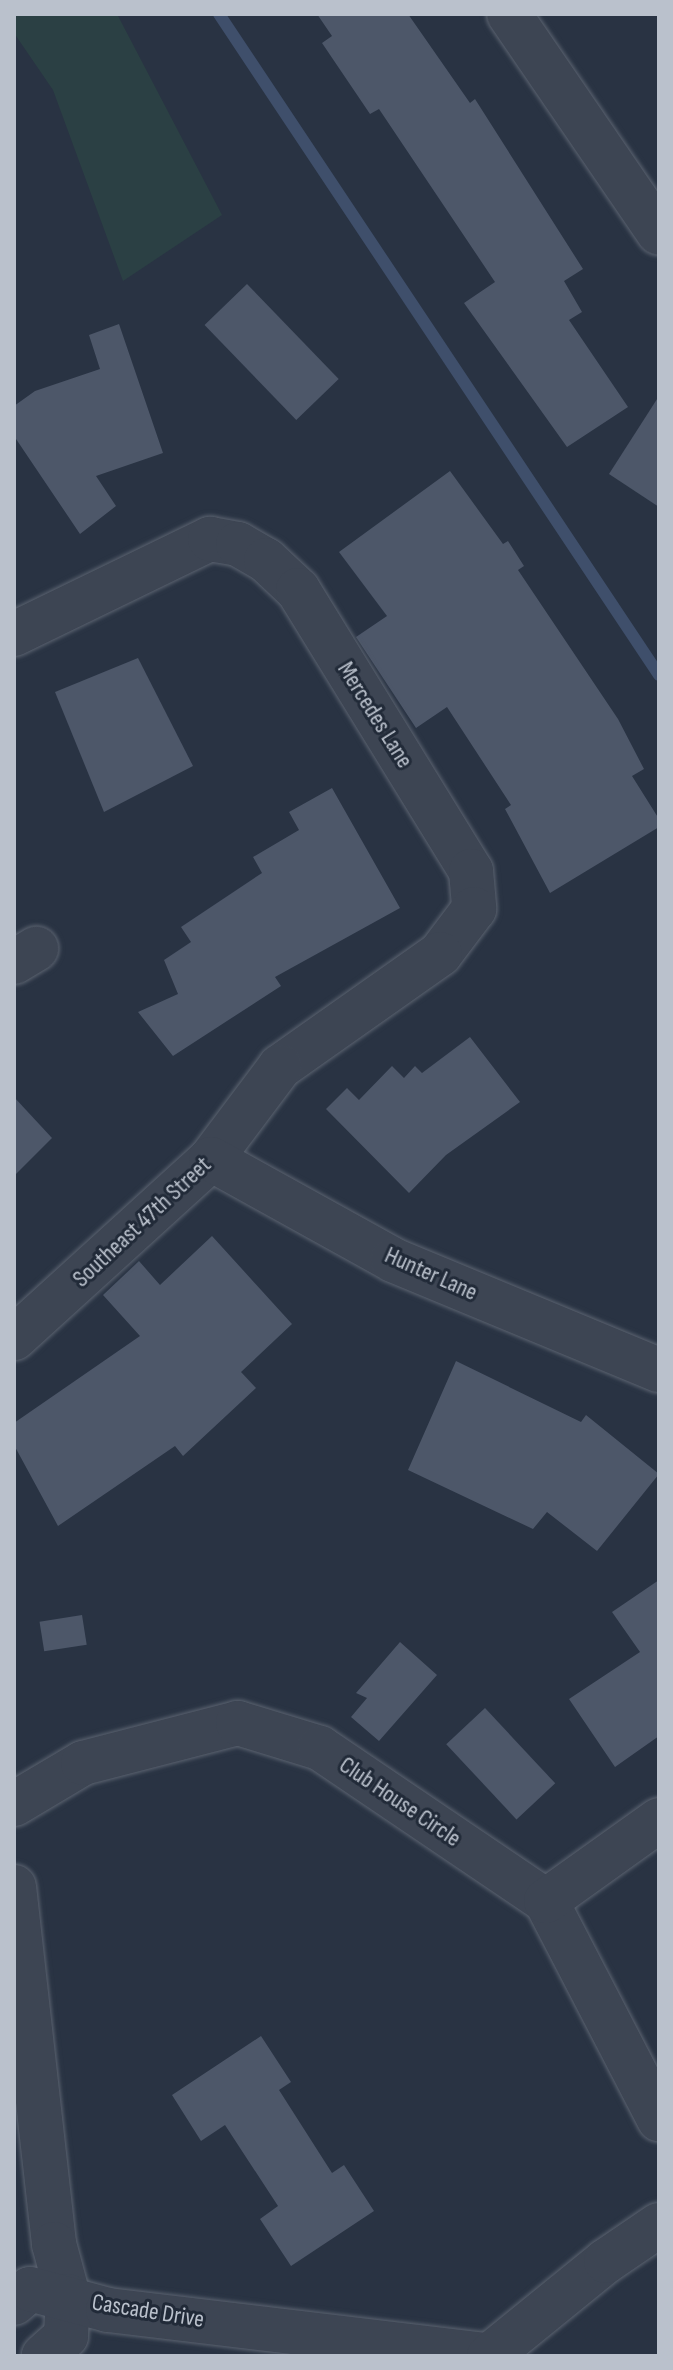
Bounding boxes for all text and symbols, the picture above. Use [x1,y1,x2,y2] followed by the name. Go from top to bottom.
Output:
[331,657,419,773] street label: Mercedes Lane
[67,1151,217,1293] street label: Southeast 47th Street
[380,1241,482,1307] street label: Hunter Lane
[334,1751,466,1853] street label: Club House Circle
[90,2288,206,2334] street label: Cascade Drive

